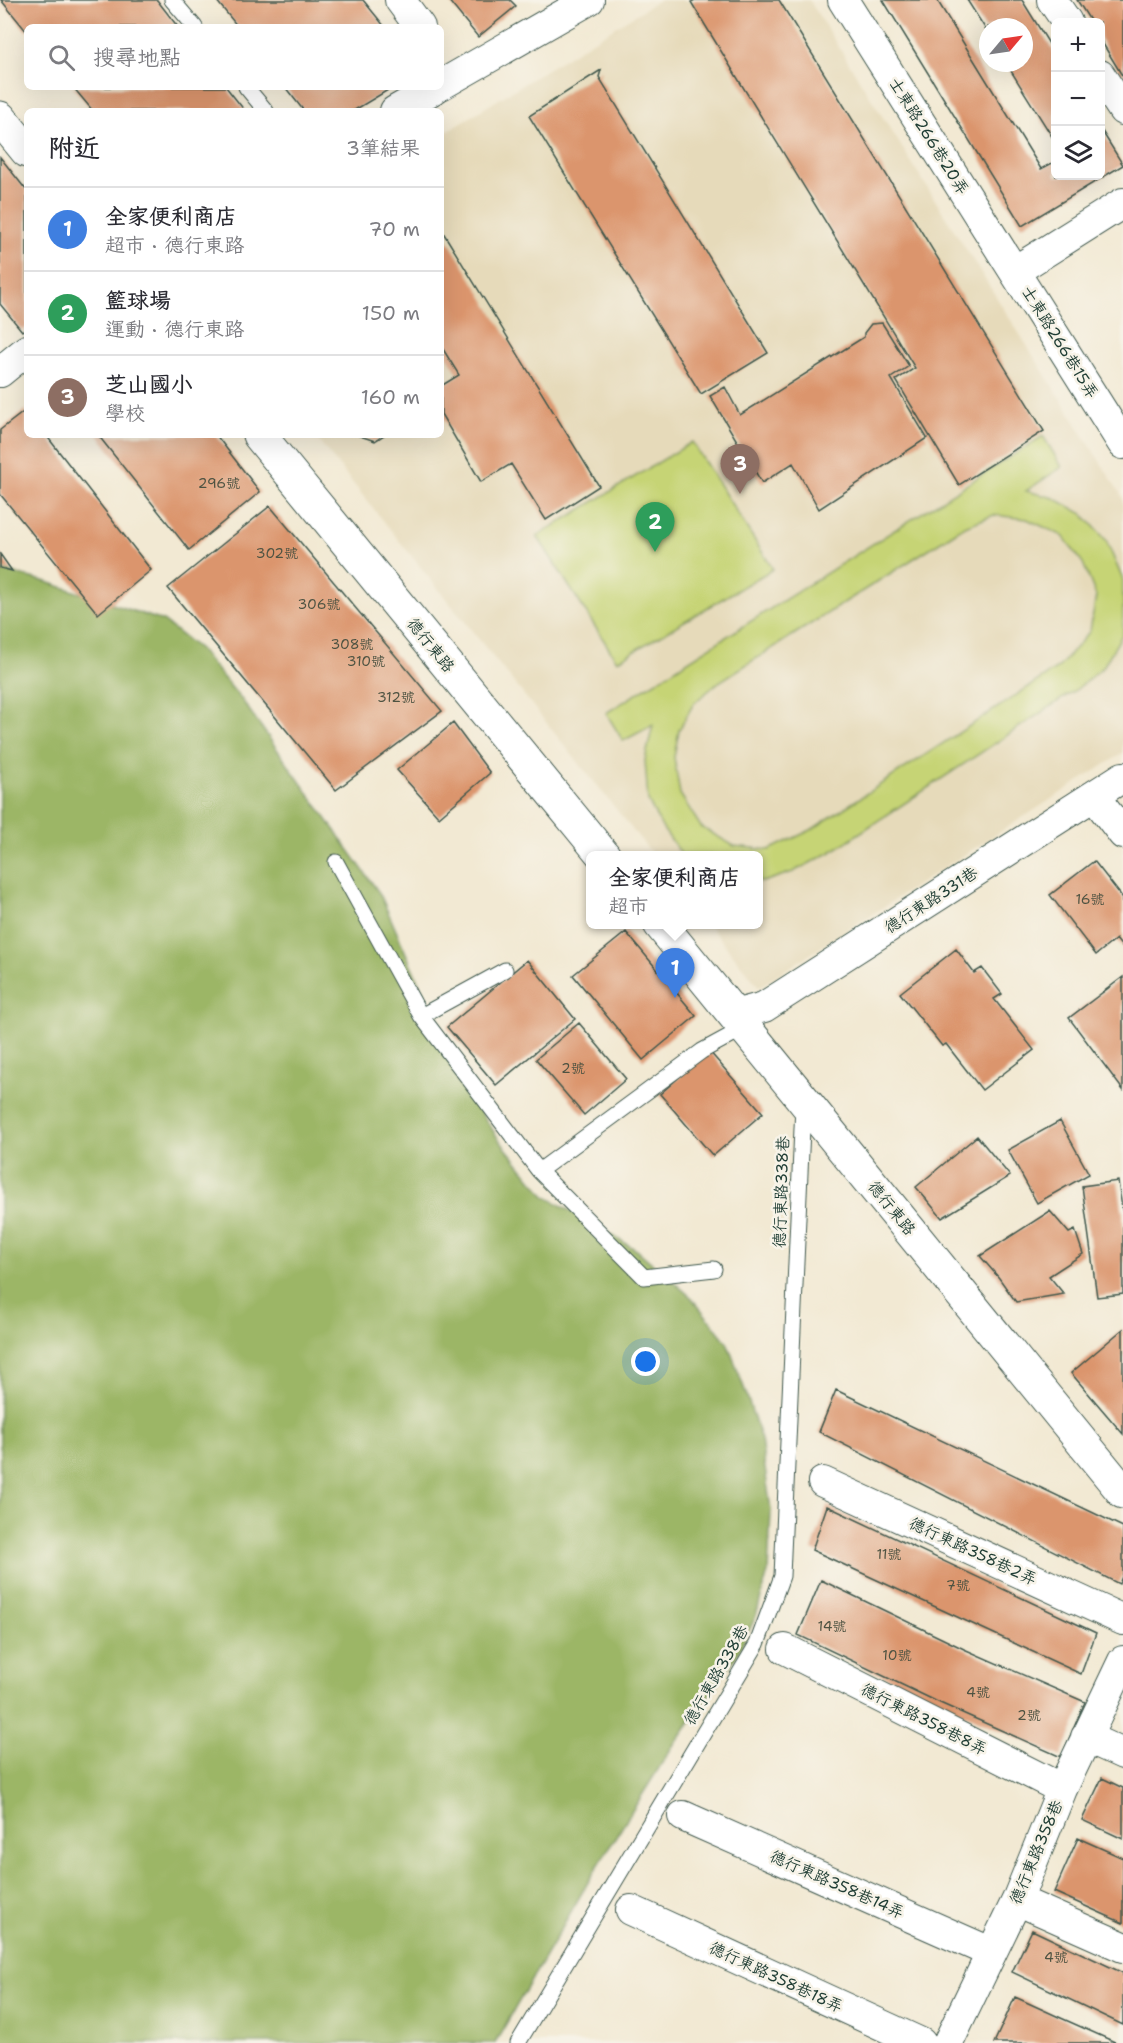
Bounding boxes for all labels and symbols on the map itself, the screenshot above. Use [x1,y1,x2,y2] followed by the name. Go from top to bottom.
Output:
[979,18,1033,72] north arrow
[884,73,974,199] street label: 士東路266巷20弄
[1017,282,1103,402] street label: 士東路266巷15弄
[720,444,760,494] pin: 3
[198,474,240,492] house number: 296號
[636,502,674,552] pin: 2
[256,544,298,562] house number: 302號
[298,595,340,613] house number: 306號
[403,614,459,676] street label: 德行東路
[331,635,373,653] house number: 308號
[347,652,385,670] house number: 310號
[377,688,415,706] house number: 312號
[880,862,982,938] street label: 德行東路331巷
[1075,890,1105,908] house number: 16號
[656,948,694,998] pin: 1
[561,1059,585,1077] house number: 2號
[769,1136,793,1248] street label: 德行東路338巷
[864,1177,920,1239] street label: 德行東路
[631,1347,660,1376] your location
[906,1512,1040,1590] street label: 德行東路358巷2弄
[876,1545,902,1563] house number: 11號
[946,1576,970,1594] house number: 7號
[817,1617,847,1635] house number: 14號
[679,1621,753,1729] street label: 德行東路338巷
[882,1646,912,1664] house number: 10號
[857,1678,991,1760] street label: 德行東路358巷8弄
[966,1683,990,1701] house number: 4號
[1017,1706,1041,1724] house number: 2號
[1005,1797,1067,1907] street label: 德行東路358巷
[767,1845,907,1923] street label: 德行東路358巷14弄
[706,1937,846,2017] street label: 德行東路358巷18弄
[1044,1948,1068,1966] house number: 4號

